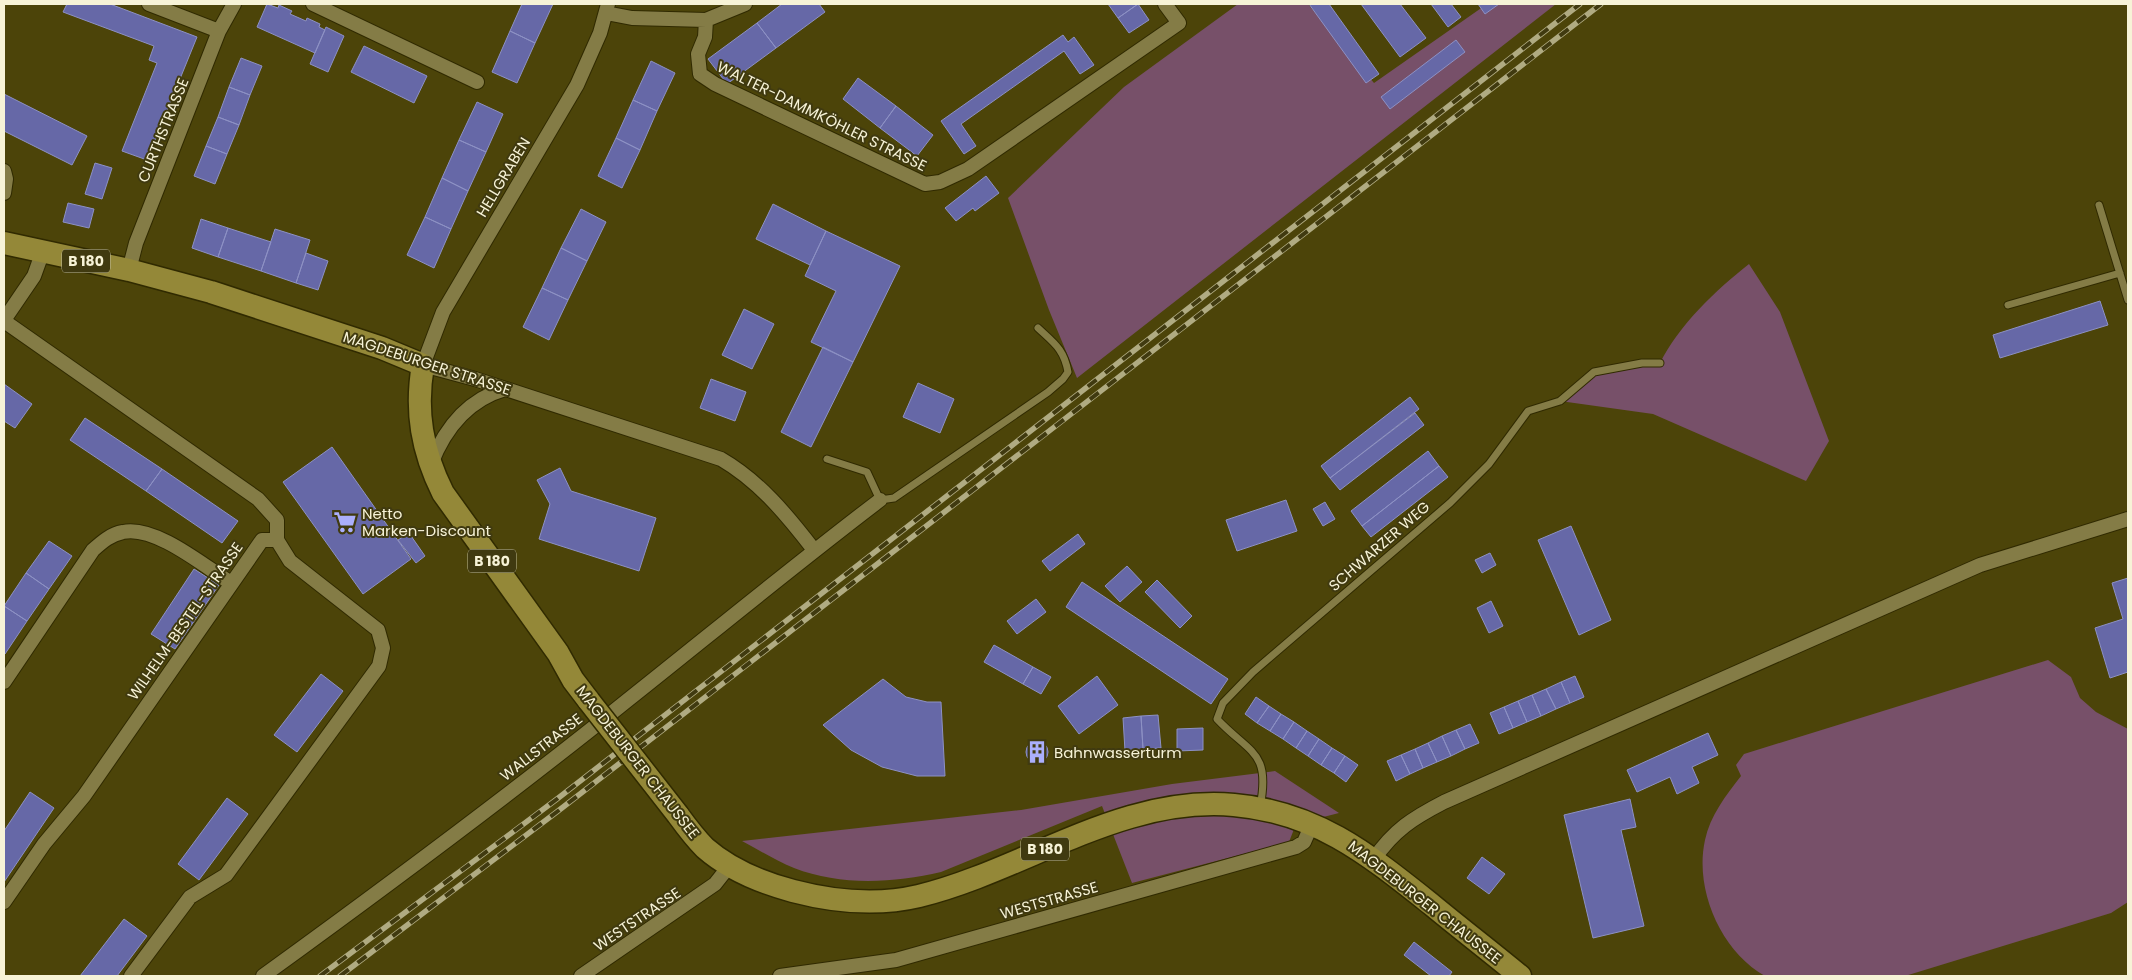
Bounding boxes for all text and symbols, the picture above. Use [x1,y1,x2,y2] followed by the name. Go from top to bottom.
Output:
[714,56,930,176] street label: WALTER-DAMMKÖHLER STRASSE
[133,75,193,185] street label: CURTHSTRASSE
[471,133,535,221] street label: HELLGRABEN
[62,250,110,272] road number: B 180
[340,326,514,400] street label: MAGDEBURGER STRASSE
[1324,496,1434,596] street label: SCHWARZER WEG
[362,503,491,541] place label: Netto Marken-Discount
[332,509,358,535] supermarket icon: Netto Marken-Discount
[122,538,248,704] street label: WILHELM-BESTEL-STRASSE
[468,550,516,572] road number: B 180
[572,681,704,843] street label: MAGDEBURGER CHAUSSEE
[495,708,587,786] street label: WALLSTRASSE
[1024,739,1050,765] building icon: Bahnwasserturm
[1054,742,1182,763] place label: Bahnwasserturm
[1344,836,1506,968] street label: MAGDEBURGER CHAUSSEE
[1021,838,1069,861] road number: B 180
[998,876,1100,924] street label: WESTSTRASSE
[589,882,685,956] street label: WESTSTRASSE

